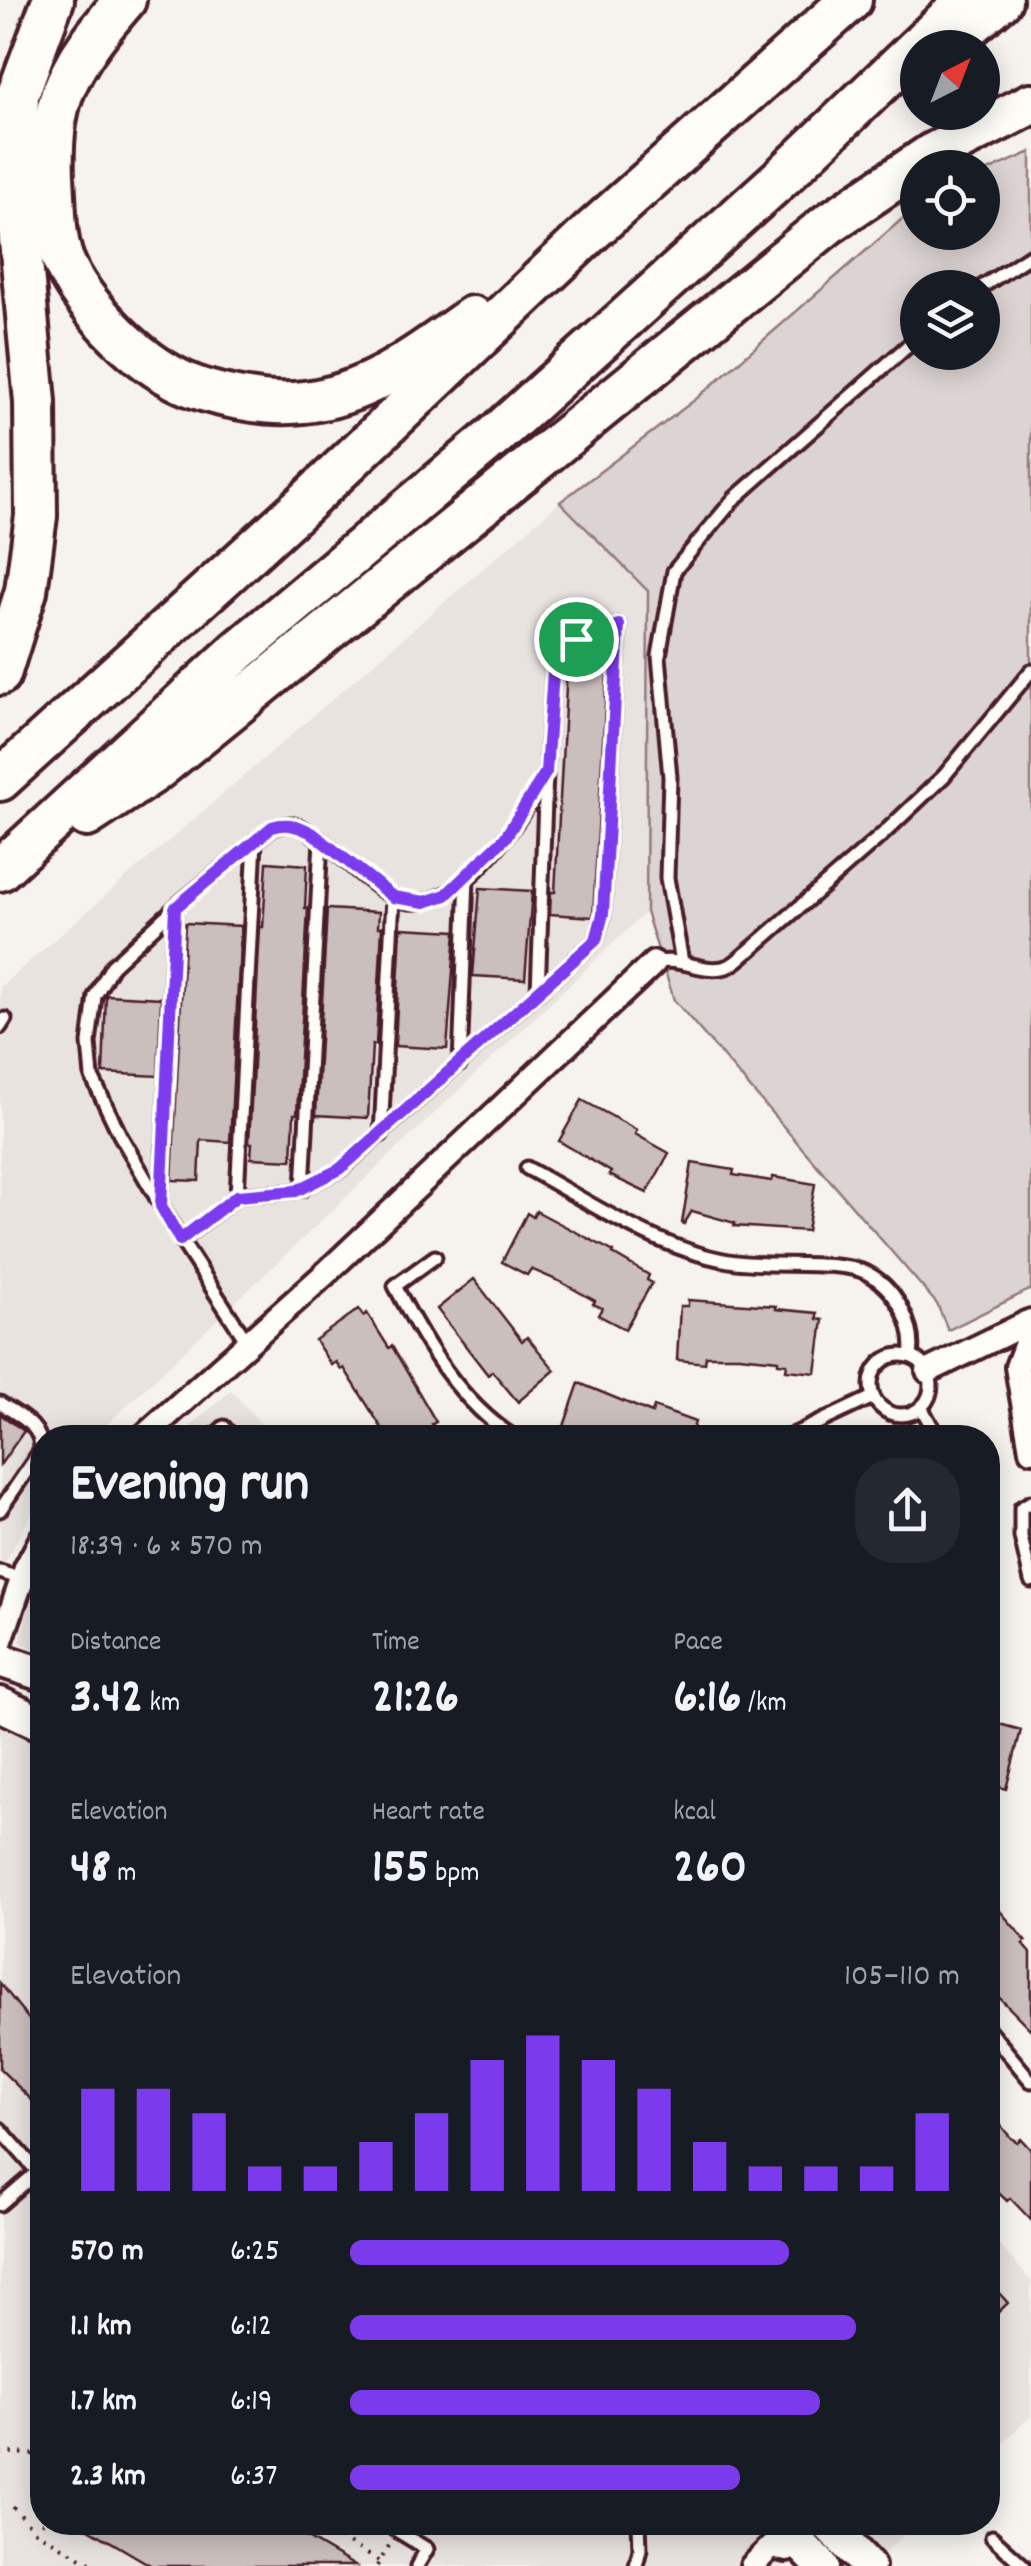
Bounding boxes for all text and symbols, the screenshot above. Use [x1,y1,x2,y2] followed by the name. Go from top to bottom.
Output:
[900,30,1000,130] north arrow
[900,30,1000,370] map controls
[900,150,1000,250] button: locate
[900,270,1000,370] button: layers
[534,597,619,682] pin
[549,612,604,667] icon: arrive
[70,1448,309,1527] text: Evening run
[855,1458,960,1563] button: share
[70,1525,263,1571] text: 18:39 · 6 × 570 m
[70,1624,161,1664] text: Distance
[372,1624,420,1664] text: Time
[673,1624,723,1664] text: Pace
[70,1664,143,1736] text: 3.42
[372,1664,459,1736] text: 21:26
[673,1664,742,1736] text: 6:16
[143,1685,180,1725] text: km
[742,1685,787,1725] text: /km
[70,1794,167,1834] text: Elevation
[372,1794,485,1834] text: Heart rate
[673,1794,716,1834] text: kcal
[70,1834,111,1906] text: 48
[372,1834,429,1906] text: 155
[673,1834,747,1906] text: 260
[111,1855,136,1895] text: m
[429,1855,480,1895] text: bpm
[70,1955,181,2001] text: Elevation
[844,1955,960,2001] text: 105–110 m
[70,2230,144,2276] text: 570 m
[230,2230,280,2276] text: 6:25
[70,2305,132,2351] text: 1.1 km
[230,2305,272,2351] text: 6:12
[70,2380,137,2426] text: 1.7 km
[230,2380,273,2426] text: 6:19
[70,2455,146,2501] text: 2.3 km
[230,2455,277,2501] text: 6:37

